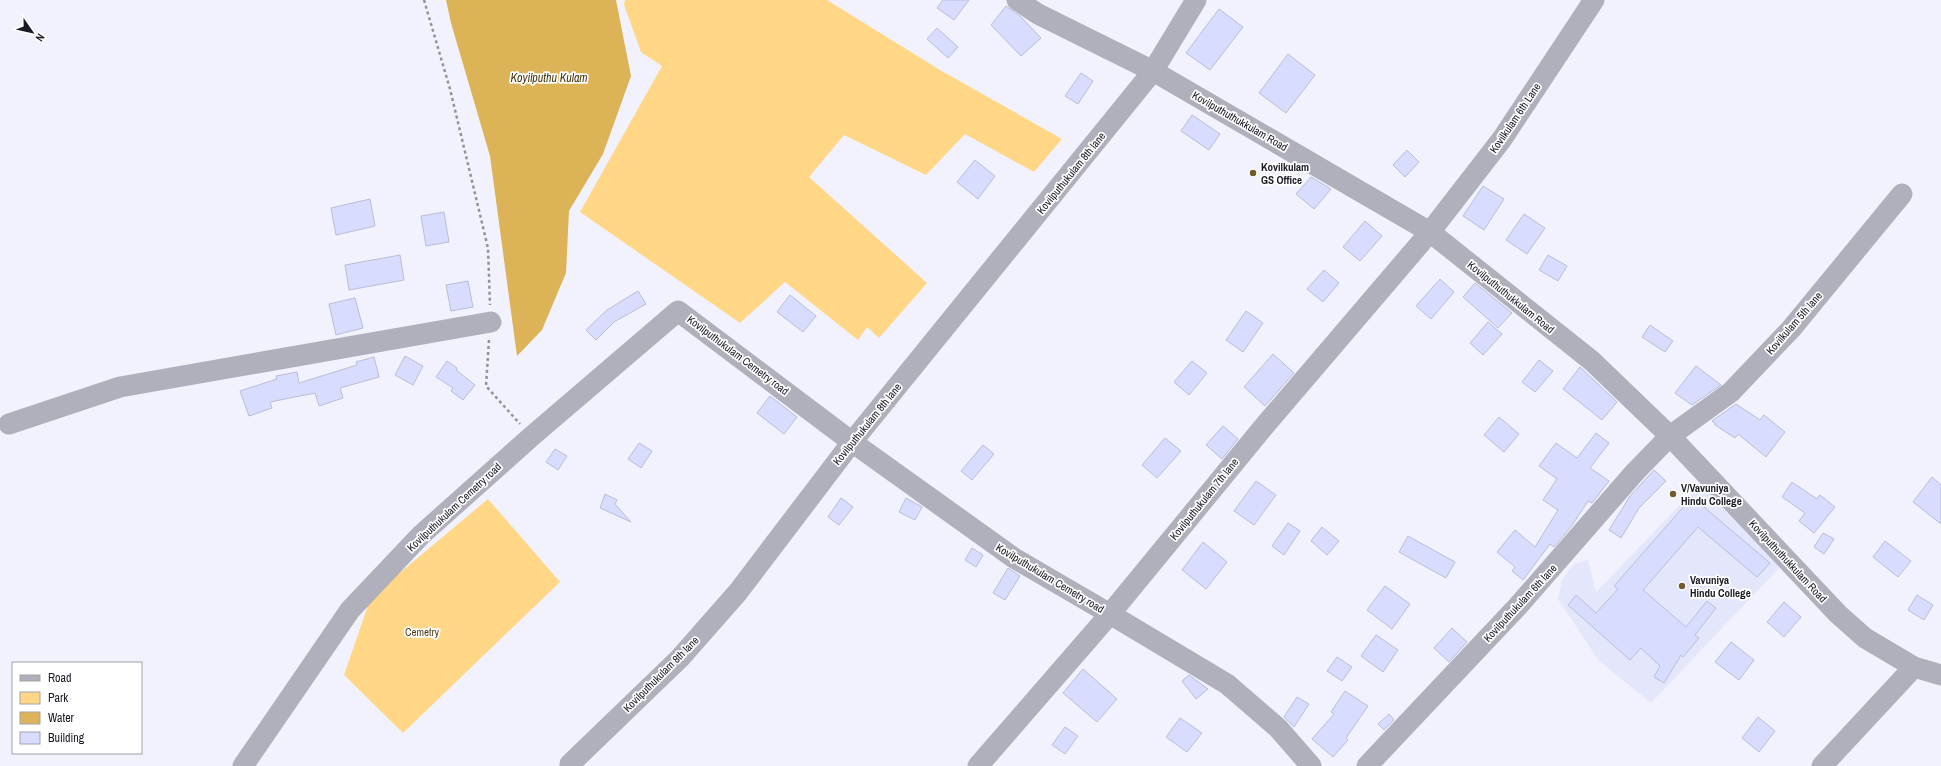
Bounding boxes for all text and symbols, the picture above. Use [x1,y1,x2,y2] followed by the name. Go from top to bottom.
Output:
[12,12,52,52] north arrow
[33,31,48,44] text: N
[510,70,588,86] water label: Koyilputhu Kulam
[1486,80,1544,156] street label: Kovilkulam 6th Lane
[1190,88,1290,154] street label: Kovilputhuthukkulam Road
[1034,129,1108,217] street label: Kovilputhukulam 8th lane
[1261,160,1309,187] place label: Kovilkulam GS Office
[1248,168,1258,178] marker: Kovilkulam GS Office
[1465,258,1557,336] street label: Kovilputhuthukkulam Road
[1763,289,1825,357] street label: Kovilkulam 5th lane
[684,312,792,398] street label: Kovilputhukulam Cemetry road
[830,380,904,468] street label: Kovilputhukulam 8th lane
[1167,455,1241,543] street label: Kovilputhukulam 7th lane
[404,460,504,554] street label: Kovilputhukulam Cemetry road
[1681,481,1742,508] place label: V/Vavuniya Hindu College
[1668,489,1678,499] marker: V/Vavuniya Hindu College
[1746,517,1830,605] street label: Kovilputhuthukkulam Road
[993,540,1107,616] street label: Kovilputhukulam Cemetry road
[1480,561,1560,645] street label: Kovilputhukulam 6th lane
[1690,573,1751,600] place label: Vavuniya Hindu College
[1677,581,1687,591] marker: Vavuniya Hindu College
[405,625,440,639] park label: Cemetry
[620,633,702,715] street label: Kovilputhukulam 8th lane
[12,662,142,754] legend
[48,670,72,686] text: Road
[48,690,68,706] text: Park
[48,710,75,726] text: Water
[48,730,85,746] text: Building

